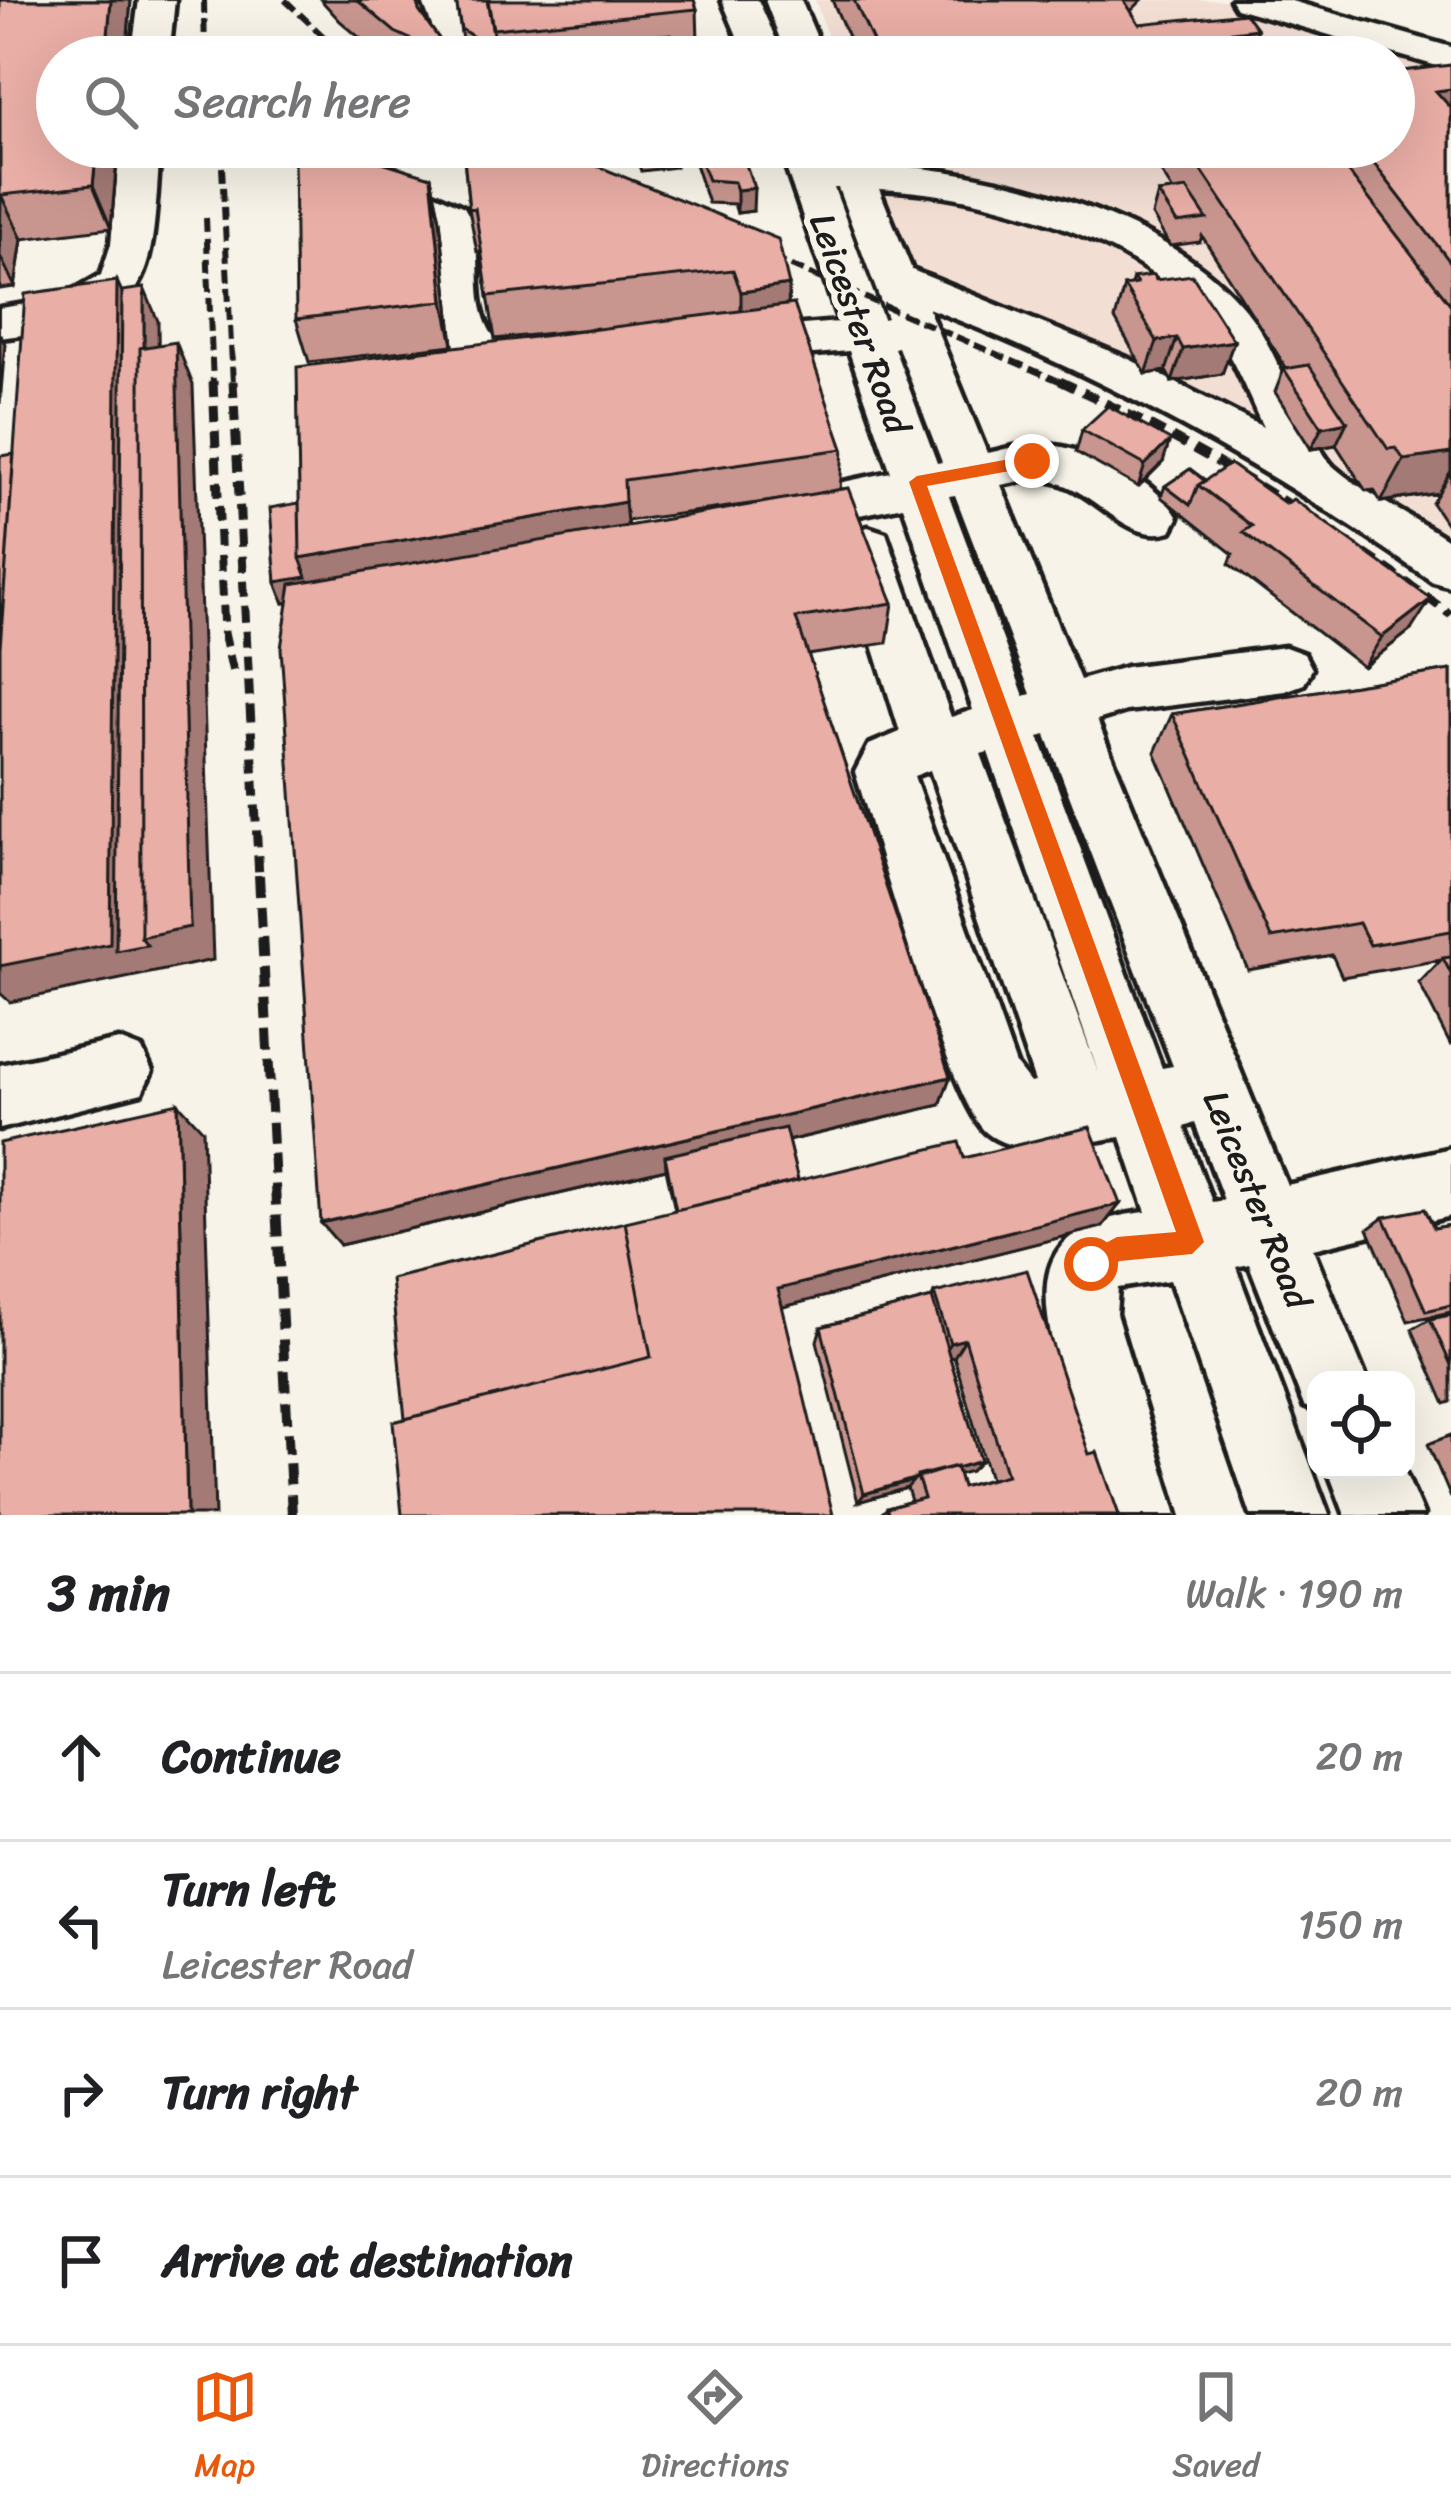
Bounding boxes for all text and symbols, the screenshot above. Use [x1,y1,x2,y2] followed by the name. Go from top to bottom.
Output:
[36,36,1415,168] search box
[174,62,411,142] text: Search here
[78,69,144,135] icon: search
[790,204,930,445] street label: Leicester Road
[1005,434,1059,488] route end
[1184,1080,1331,1320] street label: Leicester Road
[1064,1237,1118,1291] route start
[1307,1371,1415,1479] map controls
[1307,1371,1415,1479] button: locate
[48,1548,170,1638] text: 3 min
[1185,1559,1403,1628] text: Walk · 190 m
[162,1717,341,1797] text: Continue
[1316,1722,1403,1791] text: 20 m
[48,1724,114,1790] icon: ahead
[162,1850,335,1930] text: Turn left
[1298,1890,1403,1959] text: 150 m
[48,1892,114,1958] icon: left
[162,1930,413,1999] text: Leicester Road
[162,2053,357,2133] text: Turn right
[1316,2058,1403,2127] text: 20 m
[48,2060,114,2126] icon: right
[162,2221,572,2301] text: Arrive at destination
[48,2228,114,2294] icon: arrive
[192,2364,258,2494] tab: Map
[641,2364,789,2494] tab: Directions
[1172,2364,1259,2494] tab: Saved

